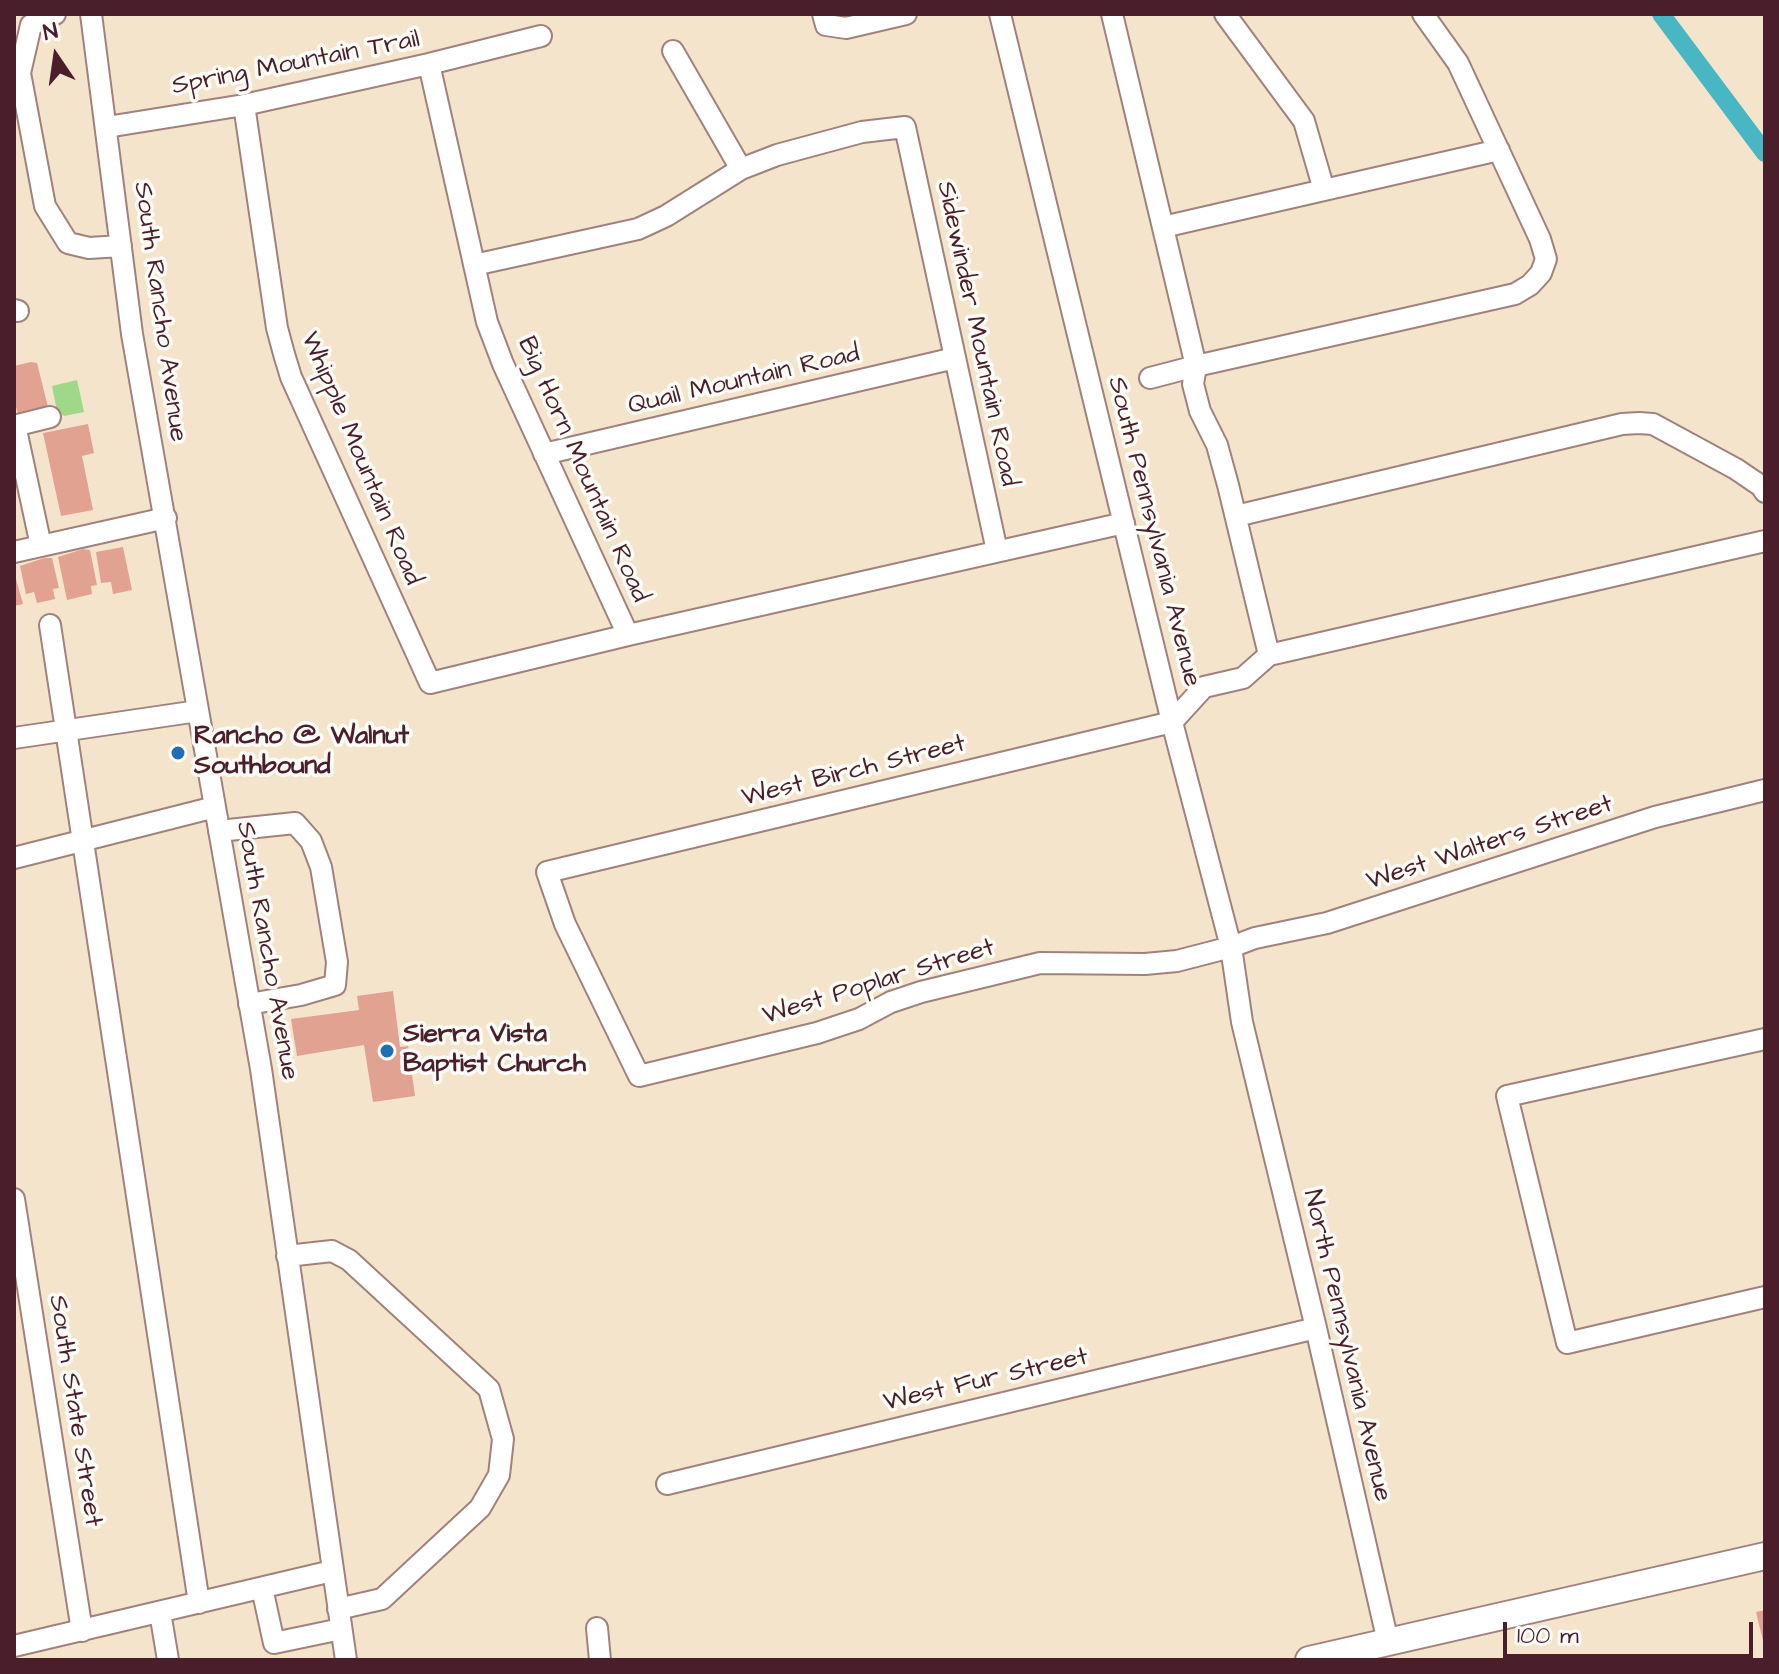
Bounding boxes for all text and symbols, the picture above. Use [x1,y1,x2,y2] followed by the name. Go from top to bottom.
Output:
[40,15,61,49] text: N
[16,16,96,96] north arrow
[170,25,422,103] street label: Spring Mountain Trail
[928,179,1024,489] street label: Sidewinder Mountain Road
[125,180,193,444] street label: South Rancho Avenue
[293,328,427,590] street label: Whipple Mountain Road
[509,332,655,608] street label: Big Horn Mountain Road
[625,339,863,423] street label: Quail Mountain Road
[1099,374,1207,690] street label: South Pennsylvania Avenue
[194,722,409,784] place label: Rancho @ Walnut Southbound
[739,729,969,815] street label: West Birch Street
[169,744,187,762] marker: Rancho @ Walnut Southbound
[1363,789,1617,899] street label: West Walters Street
[228,819,304,1083] street label: South Rancho Avenue
[759,933,999,1033] street label: West Poplar Street
[403,1020,586,1082] place label: Sierra Vista Baptist Church
[378,1042,396,1060] marker: Sierra Vista Baptist Church
[1295,1187,1397,1505] street label: North Pennsylvania Avenue
[40,1293,108,1529] street label: South State Street
[881,1342,1091,1420] street label: West Fur Street
[1507,1606,1757,1656] scale bar
[1517,1619,1579,1653] text: 100 m

